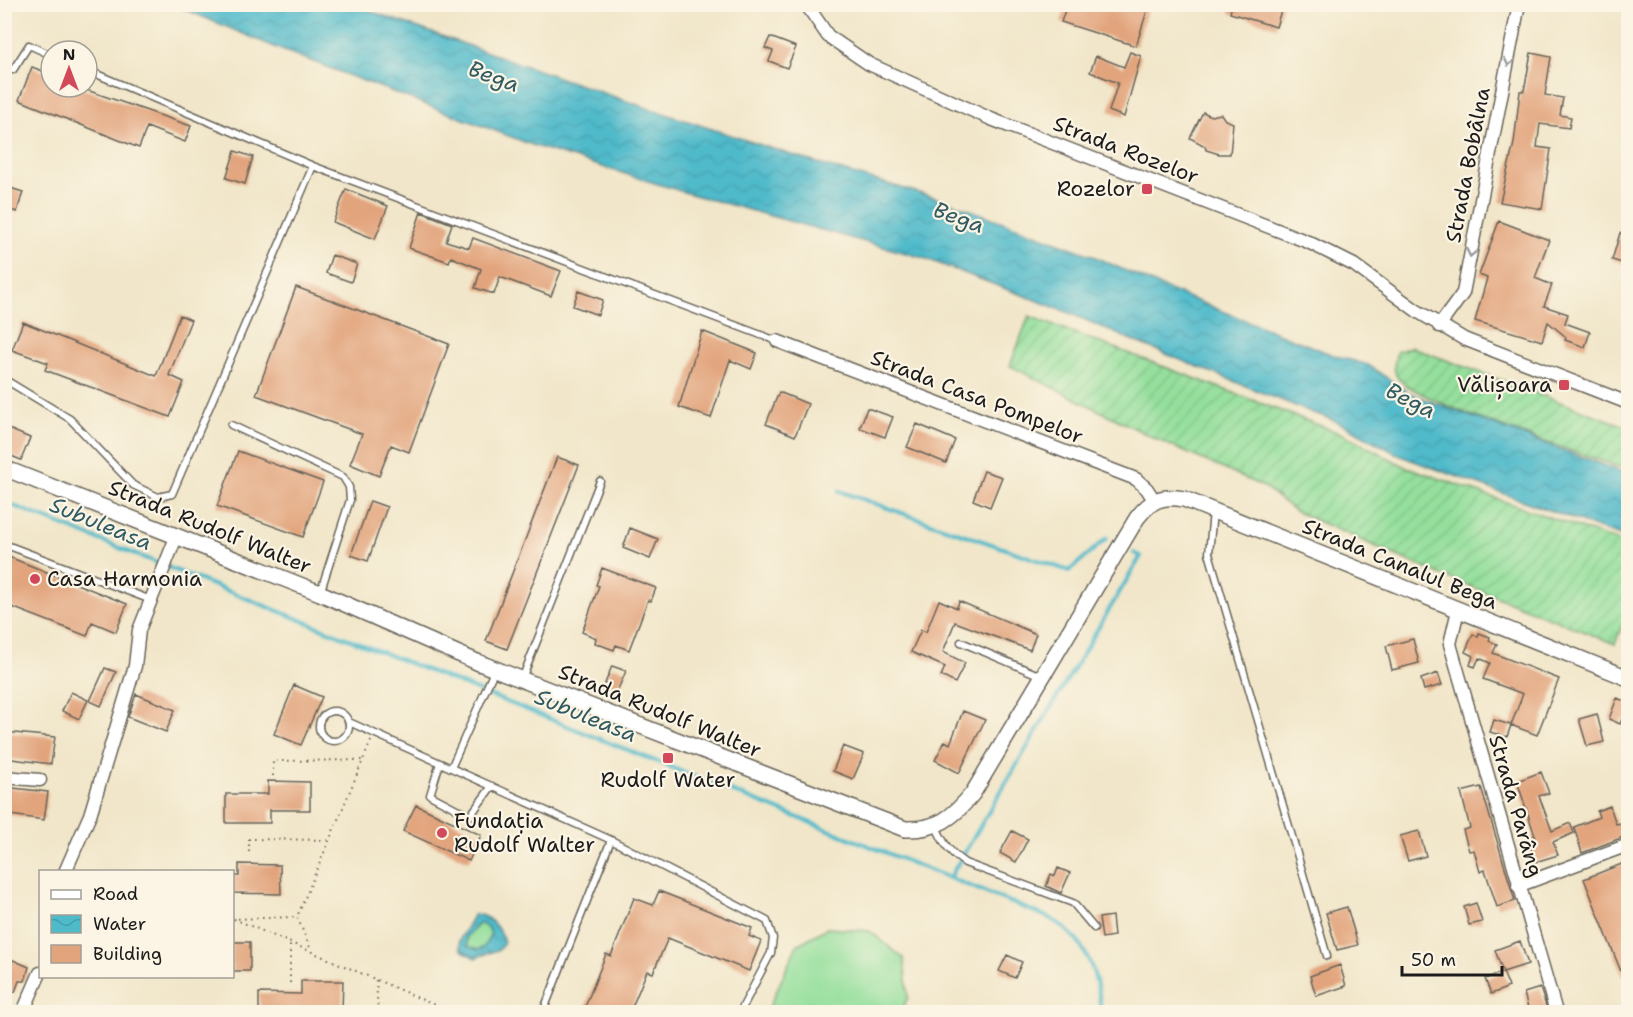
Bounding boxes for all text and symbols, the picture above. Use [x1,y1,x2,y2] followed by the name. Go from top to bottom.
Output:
[39,39,99,99] north arrow
[63,44,75,65] text: N
[464,54,523,99] water label: Bega
[1503,57,1515,67] one-way arrow
[1439,85,1497,245] street label: Strada Bobâlna
[1050,111,1202,189] street label: Strada Rozelor
[1057,176,1135,202] place label: Rozelor
[1140,182,1154,196] marker: Rozelor
[929,195,988,240] water label: Bega
[1465,248,1478,258] one-way arrow
[867,344,1087,451] street label: Strada Casa Pompelor
[1457,371,1552,400] place label: Vălișoara
[1381,376,1441,425] water label: Bega
[1557,378,1571,392] marker: Vălișoara
[104,473,316,581] street label: Strada Rudolf Walter
[46,490,156,557] water label: Subuleasa
[1298,512,1502,616] street label: Strada Canalul Bega
[47,565,202,593] place label: Casa Harmonia
[28,572,42,586] marker: Casa Harmonia
[554,657,766,765] street label: Strada Rudolf Walter
[531,682,641,749] water label: Subuleasa
[1482,732,1550,880] street label: Strada Parâng
[661,751,675,765] marker: Rudolf Water
[601,766,736,794] place label: Rudolf Water
[454,807,595,859] place label: Fundația Rudolf Walter
[435,826,449,840] marker: Fundația Rudolf Walter
[39,870,234,978] legend
[93,882,138,906] text: Road
[93,912,146,936] text: Water
[1402,939,1502,977] scale bar
[93,942,162,966] text: Building
[1411,948,1456,972] text: 50 m

